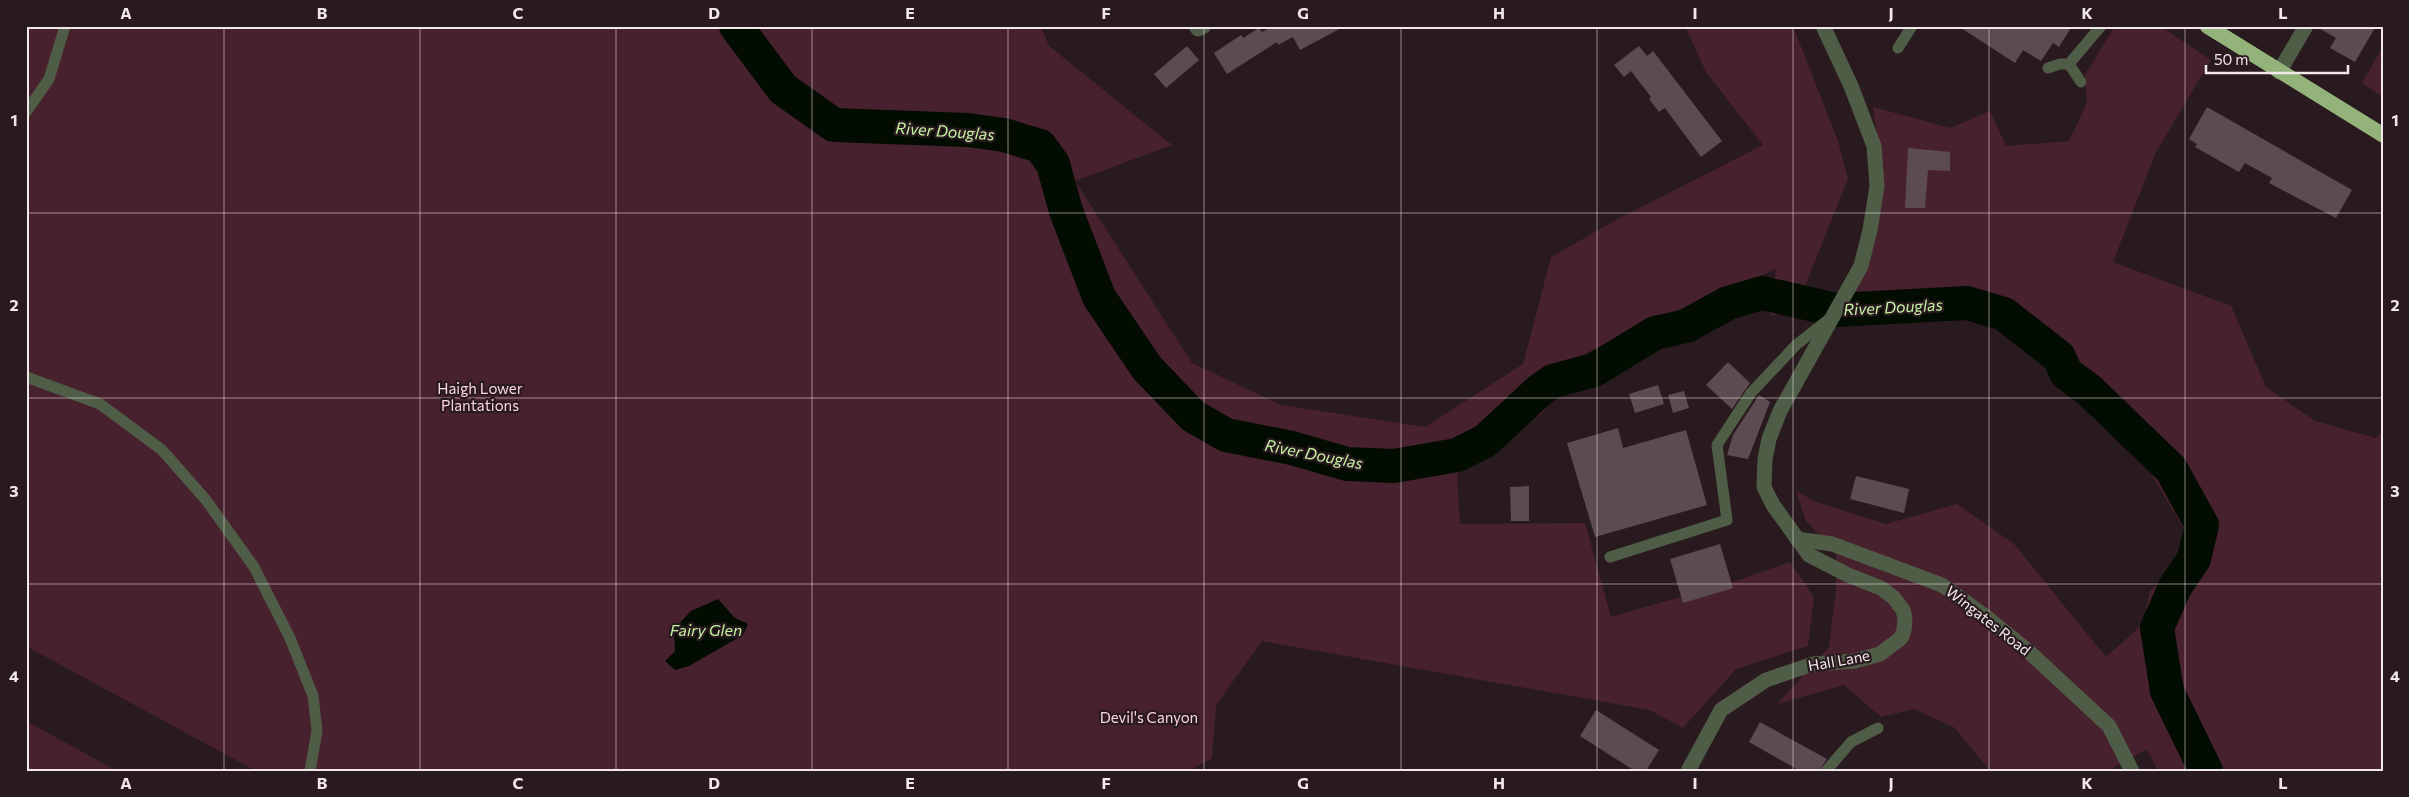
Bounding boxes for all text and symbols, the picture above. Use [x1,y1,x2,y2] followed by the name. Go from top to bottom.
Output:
[120,3,132,22] text: A
[317,3,328,22] text: B
[513,3,524,22] text: C
[708,3,720,22] text: D
[905,3,915,22] text: E
[1101,3,1111,22] text: F
[1297,3,1309,22] text: G
[1493,3,1505,22] text: H
[1692,3,1698,22] text: I
[1888,3,1894,22] text: J
[2081,3,2093,22] text: K
[2278,3,2288,22] text: L
[2206,42,2349,74] scale bar
[2214,50,2248,68] text: 50 m
[10,110,18,129] text: 1
[2391,110,2399,129] text: 1
[895,118,995,143] water label: River Douglas
[1843,294,1943,319] water label: River Douglas
[9,295,19,314] text: 2
[2390,295,2400,314] text: 2
[437,379,523,414] park label: Haigh Lower Plantations
[1263,435,1365,472] water label: River Douglas
[9,481,19,500] text: 3
[2390,481,2400,500] text: 3
[1943,582,2034,659] street label: Wingates Road
[670,620,742,639] water label: Fairy Glen
[1806,646,1871,674] street label: Hall Lane
[9,666,19,685] text: 4
[2390,666,2400,685] text: 4
[1100,708,1198,726] park label: Devil's Canyon
[120,773,132,792] text: A
[317,773,328,792] text: B
[513,773,524,792] text: C
[708,773,720,792] text: D
[905,773,915,792] text: E
[1101,773,1111,792] text: F
[1297,773,1309,792] text: G
[1493,773,1505,792] text: H
[1692,773,1698,792] text: I
[1888,773,1894,792] text: J
[2081,773,2093,792] text: K
[2278,773,2288,792] text: L

